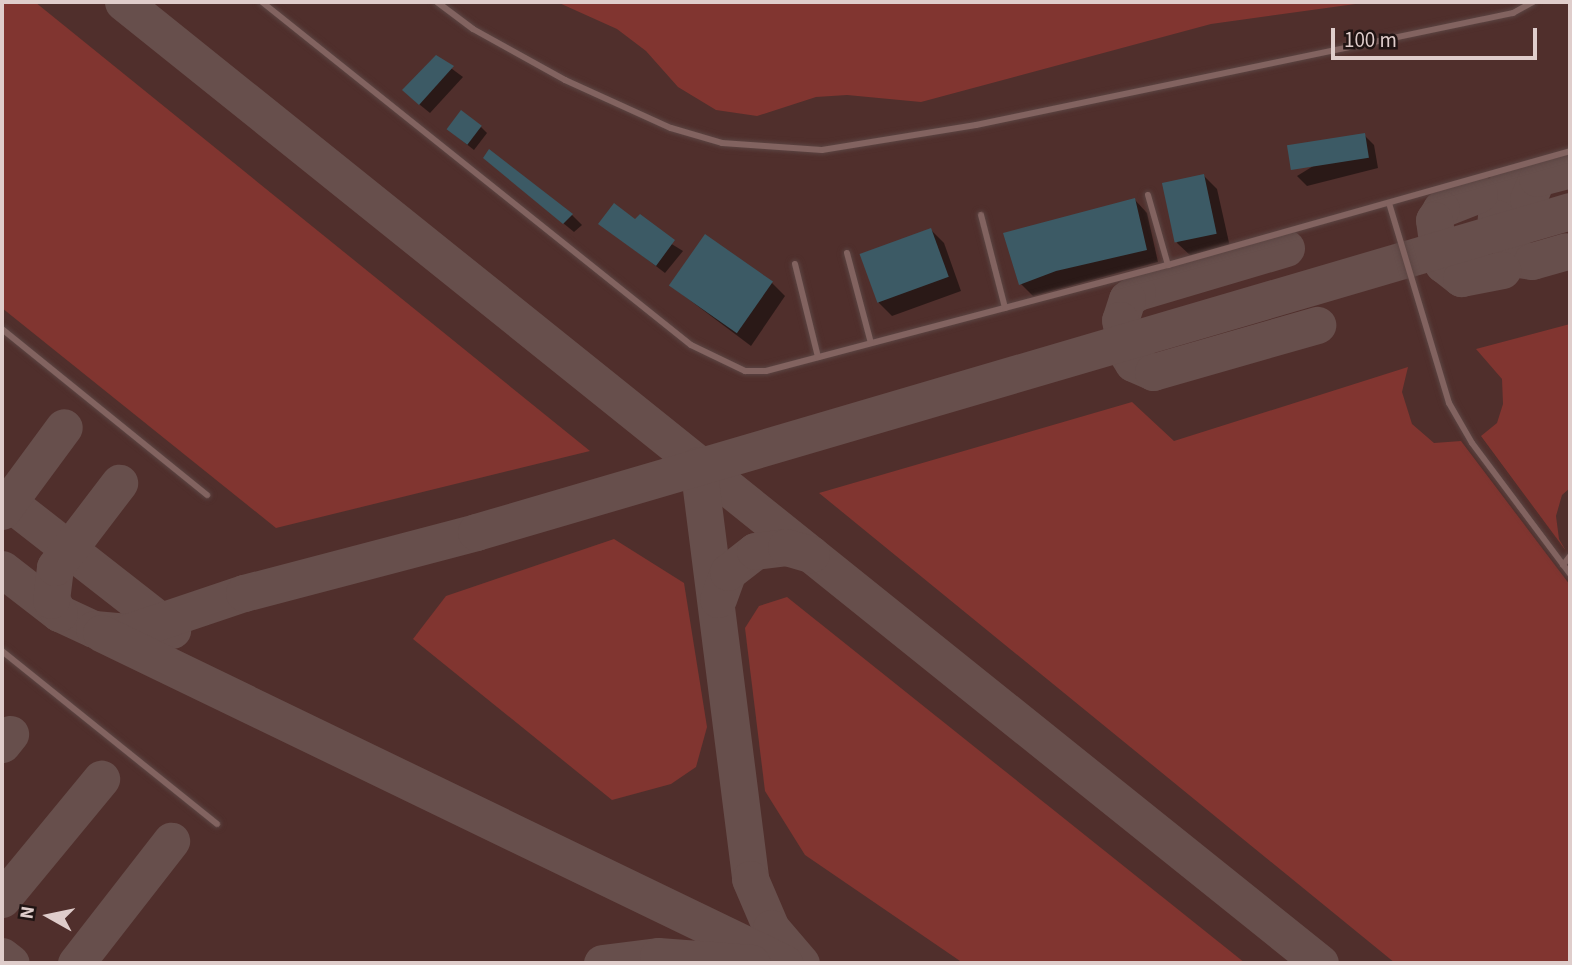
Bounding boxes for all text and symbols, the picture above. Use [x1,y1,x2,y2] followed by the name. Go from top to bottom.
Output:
[1334,14,1540,58] scale bar
[1344,25,1397,55] text: 100 m
[14,881,84,951] north arrow
[13,904,42,921] text: N

